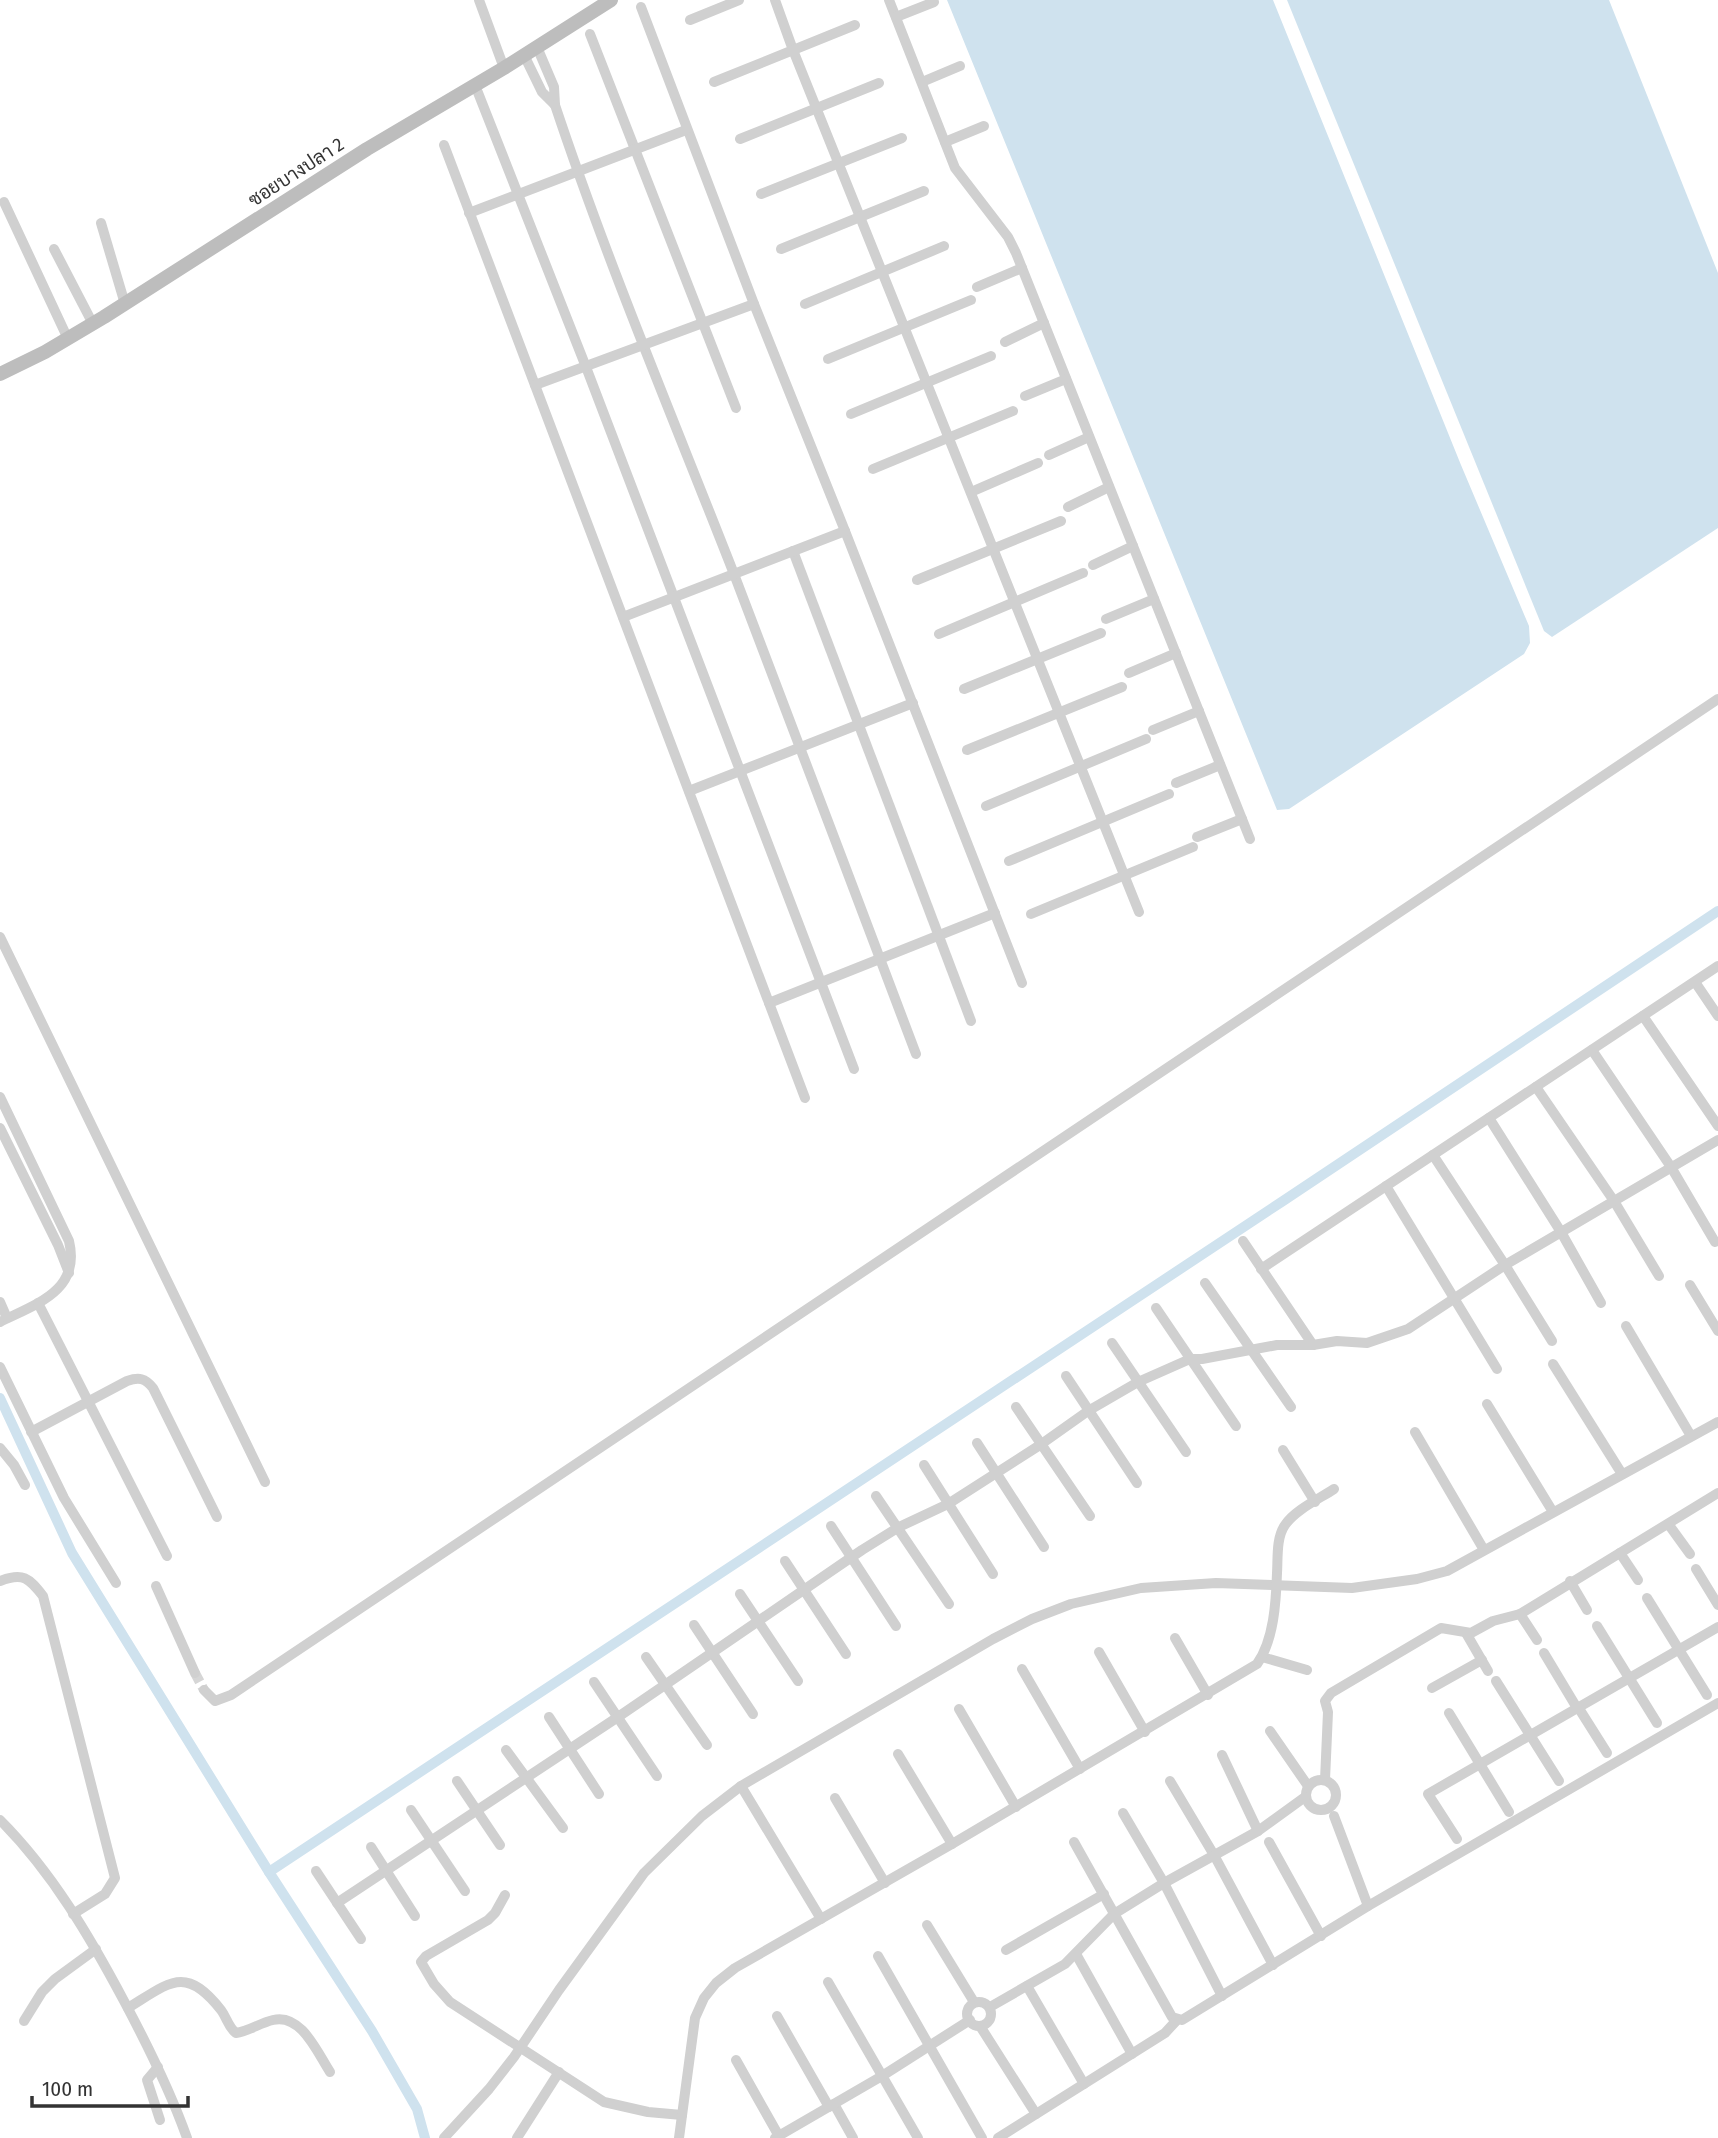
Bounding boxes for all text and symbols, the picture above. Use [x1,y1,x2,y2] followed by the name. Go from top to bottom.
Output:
[244,133,348,211] street label: ซอยบางปลา 2
[32,2064,187,2108] scale bar
[42,2076,93,2102] text: 100 m

